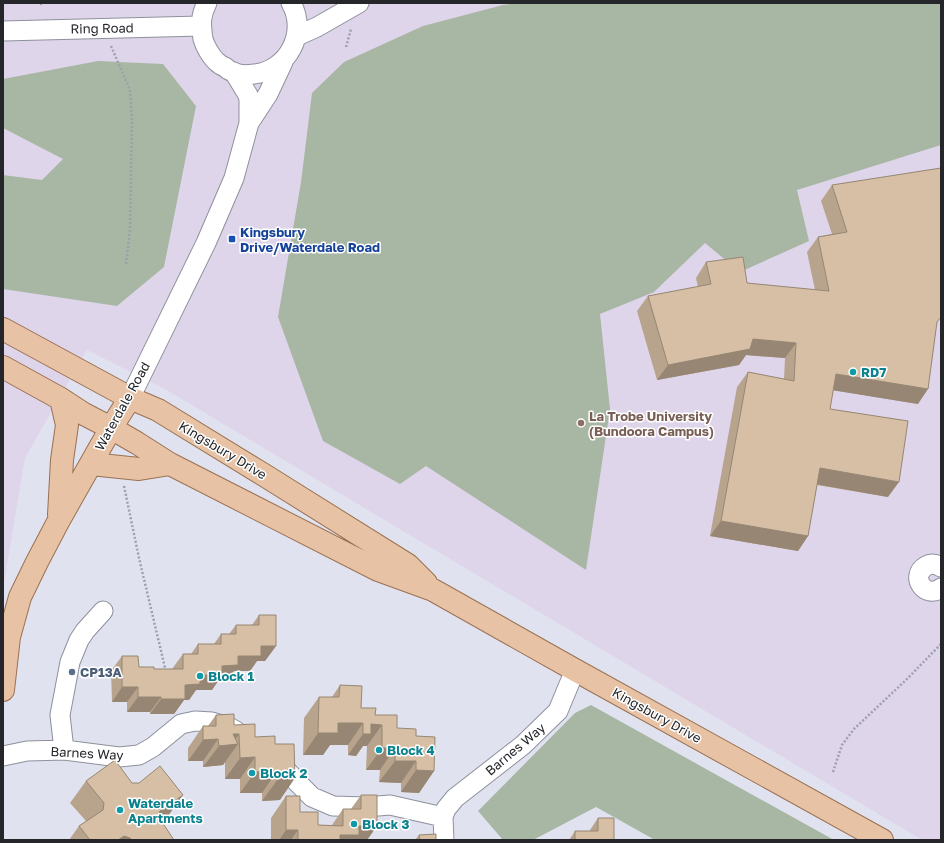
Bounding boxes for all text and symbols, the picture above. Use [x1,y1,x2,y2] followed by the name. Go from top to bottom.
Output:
[70,19,134,37] street label: Ring Road
[240,224,380,255] place label: Kingsbury Drive/Waterdale Road
[227,234,237,244] marker: Kingsbury Drive/Waterdale Road
[91,359,153,453] street label: Waterdale Road
[861,364,886,380] place label: RD7
[848,367,858,377] marker: RD7
[589,408,714,439] place label: La Trobe University (Bundoora Campus)
[176,418,270,482] street label: Kingsbury Drive
[576,418,586,428] marker: La Trobe University (Bundoora Campus)
[80,664,123,680] place label: CP13A
[67,667,77,677] marker: CP13A
[208,668,255,684] place label: Block 1
[195,671,205,681] marker: Block 1
[610,684,704,746] street label: Kingsbury Drive
[482,719,549,779] street label: Barnes Way
[387,742,435,758] place label: Block 4
[50,743,125,763] street label: Barnes Way
[374,745,384,755] marker: Block 4
[260,765,308,781] place label: Block 2
[247,768,257,778] marker: Block 2
[128,795,203,826] place label: Waterdale Apartments
[115,805,125,815] marker: Waterdale Apartments
[362,816,410,832] place label: Block 3
[349,819,359,829] marker: Block 3

